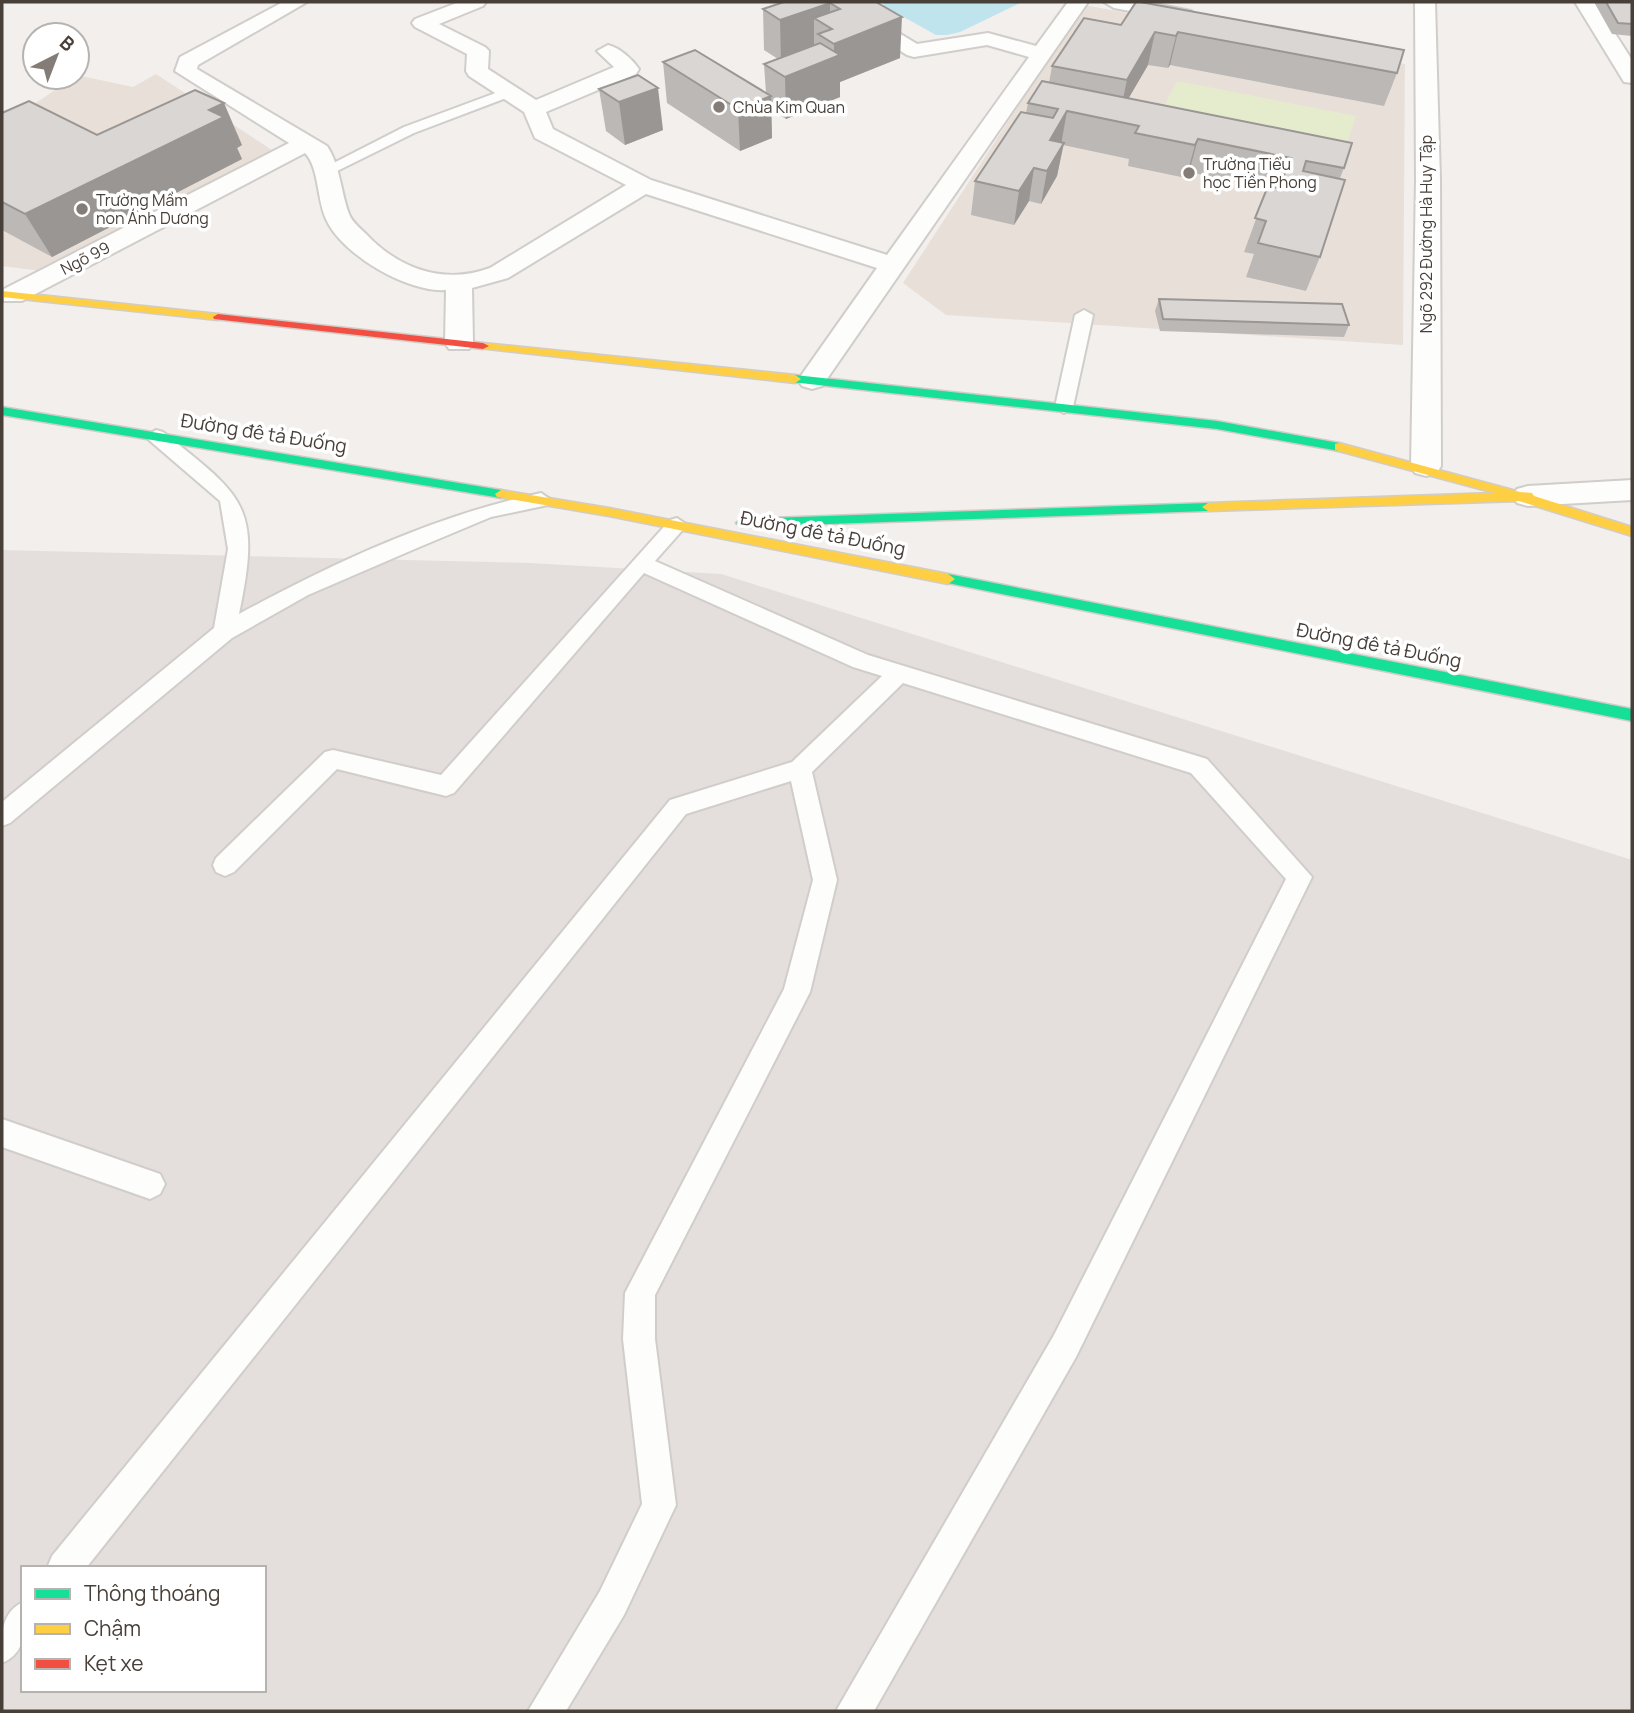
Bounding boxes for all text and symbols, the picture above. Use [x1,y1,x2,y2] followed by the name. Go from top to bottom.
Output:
[21,21,91,91] north arrow
[54,30,81,57] text: B
[733,96,845,118] place label: Chùa Kim Quan
[711,99,727,115] marker: Chùa Kim Quan
[1415,135,1437,333] street label: Ngõ 292 Đường Hà Huy Tập
[1203,153,1317,193] place label: Trường Tiểu học Tiền Phong
[1181,165,1197,181] marker: Trường Tiểu học Tiền Phong
[96,189,209,229] place label: Trường Mầm non Ánh Dương
[74,201,90,217] marker: Trường Mầm non Ánh Dương
[56,236,114,280] street label: Ngõ 99
[179,407,349,459] street label: Đường đê tả Đuống
[738,504,908,562] street label: Đường đê tả Đuống
[1294,616,1464,674] street label: Đường đê tả Đuống
[21,1566,266,1692] legend
[84,1579,220,1607] text: Thông thoáng
[84,1614,141,1642] text: Chậm
[84,1649,143,1677] text: Kẹt xe

